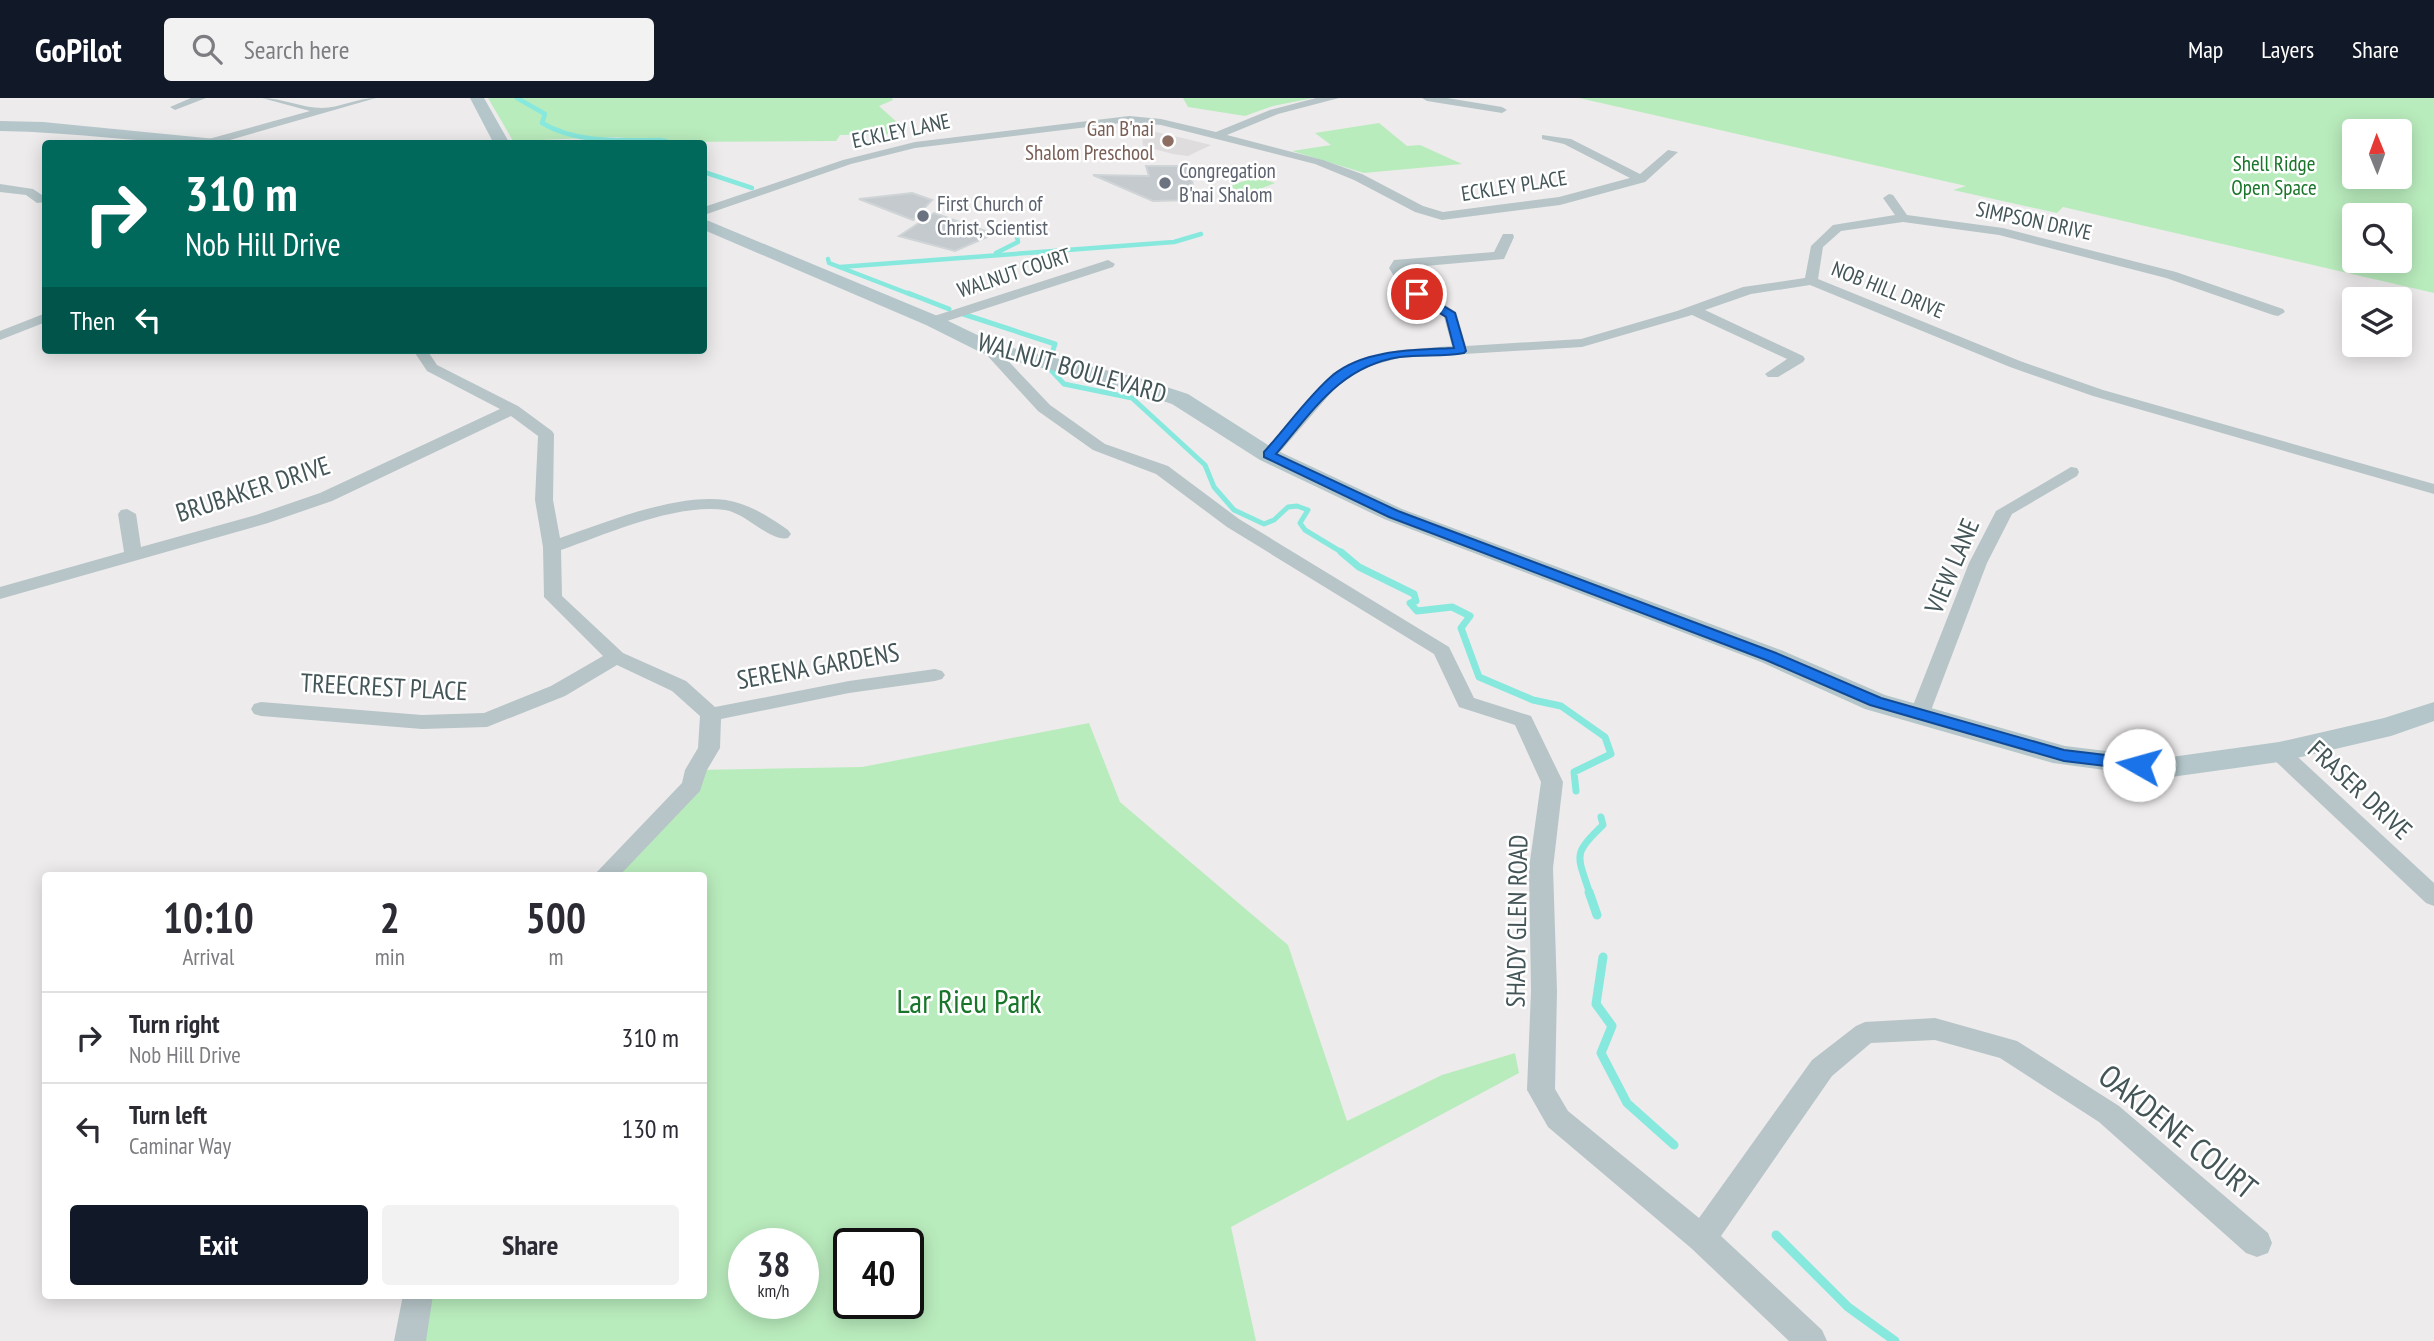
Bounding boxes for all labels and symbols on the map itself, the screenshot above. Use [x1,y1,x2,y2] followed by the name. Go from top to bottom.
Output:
[849,107,952,154] street label: ECKLEY LANE
[1025,115,1154,166] place label: Gan B'nai Shalom Preschool
[2342,119,2412,189] north arrow
[1160,133,1176,149] marker: Gan B'nai Shalom Preschool
[2231,150,2317,201] park label: Shell Ridge Open Space
[1179,157,1276,208] place label: Congregation B'nai Shalom
[1459,164,1569,207] street label: ECKLEY PLACE
[1157,175,1173,191] marker: Congregation B'nai Shalom
[937,190,1048,241] place label: First Church of Christ, Scientist
[1974,195,2094,246] street label: SIMPSON DRIVE
[915,208,931,224] marker: First Church of Christ, Scientist
[954,241,1075,304] street label: WALNUT COURT
[1828,255,1949,324] street label: NOB HILL DRIVE
[1387,264,1447,324] pin
[974,325,1171,410] street label: WALNUT BOULEVARD
[172,448,334,529] street label: BRUBAKER DRIVE
[1916,513,1986,619] street label: VIEW LANE
[734,635,902,696] street label: SERENA GARDENS
[300,666,468,707] street label: TREECREST PLACE
[2102,728,2176,802] position arrow
[2301,733,2419,846] street label: FRASER DRIVE
[1498,834,1535,1008] street label: SHADY GLEN ROAD
[897,980,1042,1022] park label: Lar Rieu Park
[2091,1054,2267,1208] street label: OAKDENE COURT
[833,1228,924,1319] speed limit sign: 40

